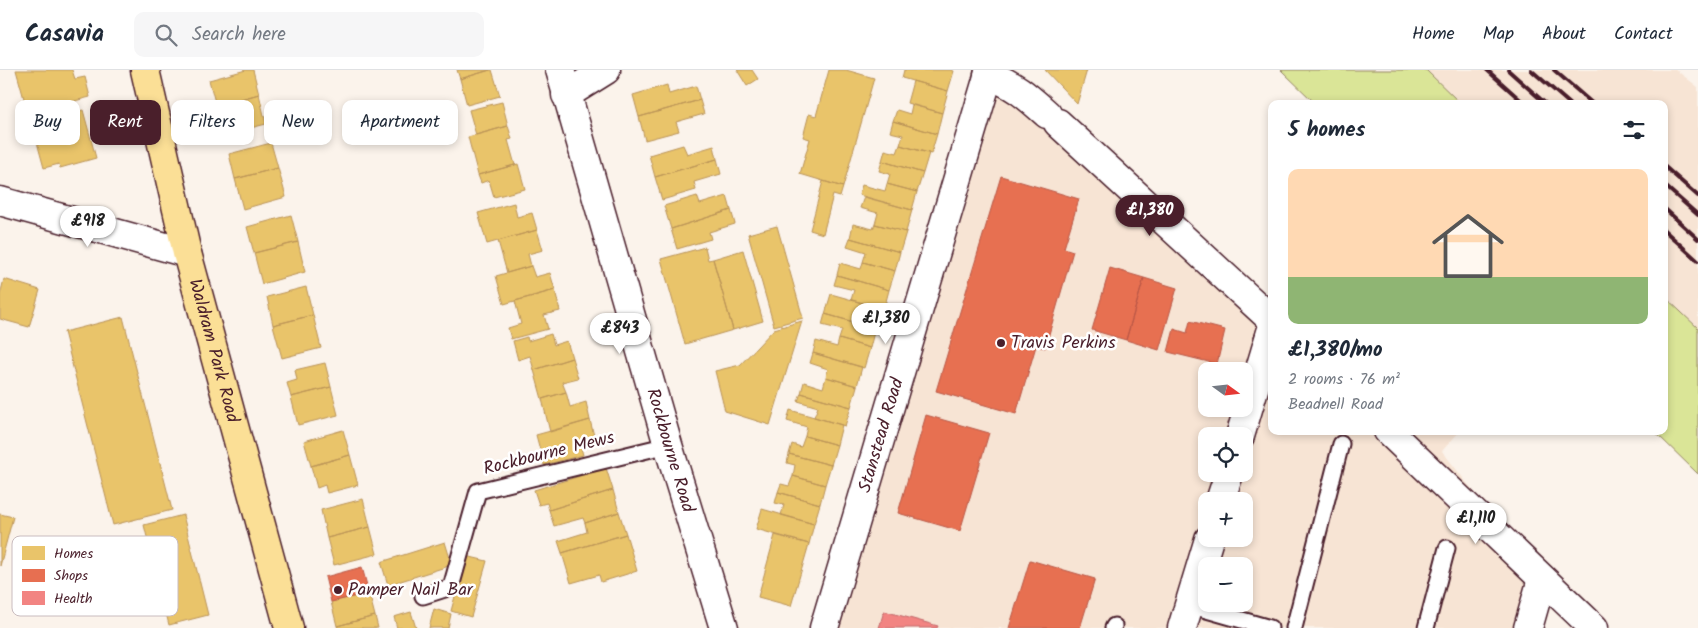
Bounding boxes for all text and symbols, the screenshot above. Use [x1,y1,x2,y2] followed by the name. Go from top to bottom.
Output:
[134,12,484,57] search box
[25,15,104,54] text: Casavia
[192,20,286,50] text: Search here
[1412,20,1455,49] text: Home
[1483,20,1514,49] text: Map
[1542,20,1586,49] text: About
[1614,20,1673,49] text: Contact
[152,21,180,49] icon: search
[15,100,80,145] chip: Buy
[90,100,161,145] chip: Rent
[171,100,254,145] chip: Filters
[264,100,332,145] chip: New
[342,100,458,145] chip: Apartment
[1288,114,1365,147] text: 5 homes
[1620,116,1648,144] icon: filters
[1109,194,1191,237] pin: £1,380
[1126,198,1174,223] text: £1,380
[1423,201,1513,291] icon: home
[58,206,118,248] pin: £918
[71,209,105,234] text: £918
[180,276,247,427] street label: Waldram Park Road
[845,302,927,345] pin: £1,380
[862,306,910,331] text: £1,380
[590,312,650,355] pin: £843
[601,316,639,341] text: £843
[1011,329,1116,358] place label: Travis Perkins
[1288,334,1383,367] text: £1,380/mo
[995,337,1007,349] marker: Travis Perkins
[1198,362,1252,418] north arrow
[1198,362,1253,612] map controls
[1288,367,1400,392] text: 2 rooms · 76 m²
[851,374,912,496] street label: Stanstead Road
[638,385,703,517] street label: Rockbourne Road
[1288,392,1383,417] text: Beadnell Road
[480,424,618,484] street label: Rockbourne Mews
[1198,427,1253,482] button: locate
[1198,492,1253,547] button: +
[1435,502,1517,545] pin: £1,110
[1457,506,1495,531] text: £1,110
[12,536,178,616] legend
[54,543,93,565] text: Homes
[1198,557,1253,612] button: −
[54,565,88,587] text: Shops
[348,576,474,605] place label: Pamper Nail Bar
[332,584,344,596] marker: Pamper Nail Bar
[54,588,93,610] text: Health

